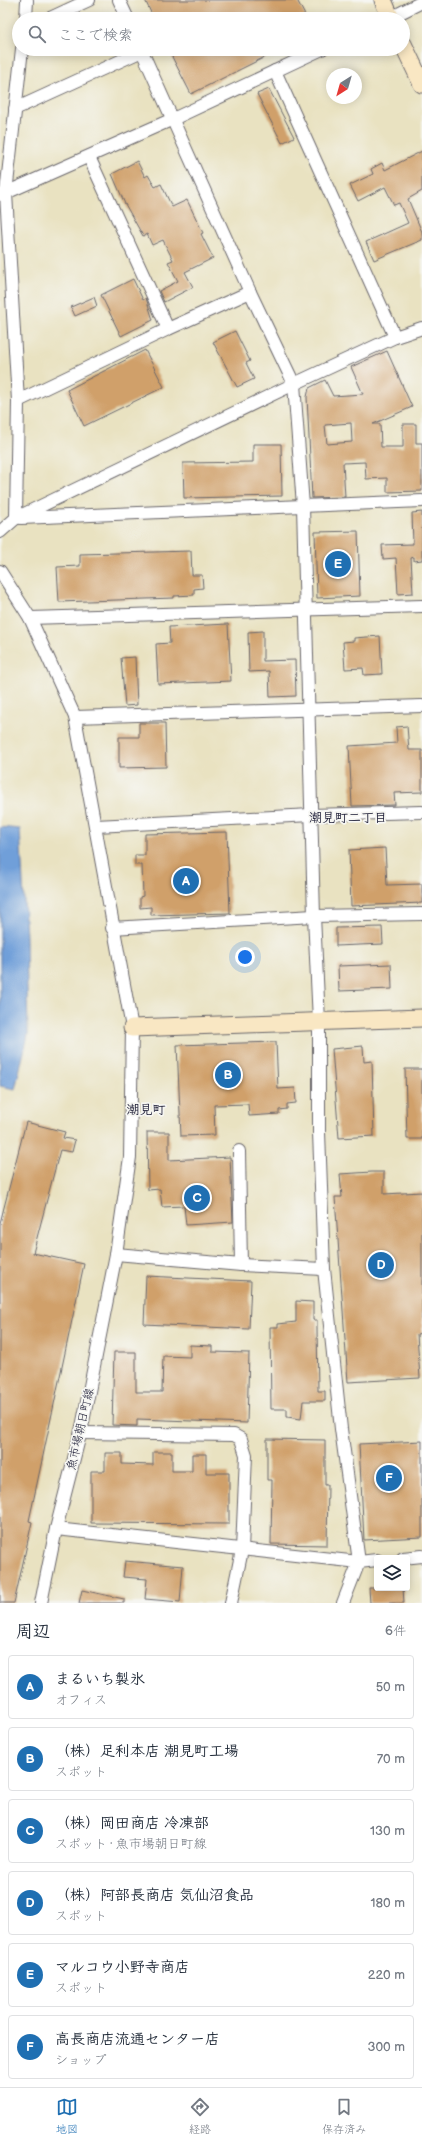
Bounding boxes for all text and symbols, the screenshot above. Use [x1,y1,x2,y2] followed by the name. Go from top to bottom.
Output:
[12,12,410,56] search box
[26,23,48,45] icon: search
[58,26,133,45] text: ここで検索
[326,68,362,104] north arrow
[325,549,351,579] pin: E
[309,810,387,826] district label: 潮見町二丁目
[173,866,199,896] pin: A
[235,947,255,967] your location
[215,1060,241,1090] pin: B
[126,1102,166,1118] district label: 潮見町
[184,1183,210,1213] pin: C
[368,1250,394,1280] pin: D
[64,1386,97,1472] street label: 魚市場朝日町線
[376,1463,402,1493] pin: F
[374,1555,410,1591] map controls
[374,1555,410,1591] button: layers
[16,1622,50,1642] text: 周辺
[385,1623,406,1639] text: 6件
[55,1670,145,1689] text: まるいち製氷
[26,1679,34,1695] text: A
[376,1679,405,1695] text: 50 m
[55,1692,107,1708] text: オフィス
[55,1742,239,1761] text: （株）足利本店 潮見町工場
[25,1751,35,1767] text: B
[377,1751,405,1767] text: 70 m
[55,1764,107,1780] text: スポット
[55,1814,209,1833] text: （株）岡田商店 冷凍部
[25,1823,35,1839] text: C
[370,1823,405,1839] text: 130 m
[55,1836,206,1852] text: スポット · 魚市場朝日町線
[55,1886,254,1905] text: （株）阿部長商店 気仙沼食品
[25,1895,35,1911] text: D
[370,1895,405,1911] text: 180 m
[55,1908,107,1924] text: スポット
[55,1958,190,1977] text: マルコウ小野寺商店
[26,1967,34,1983] text: E
[368,1967,405,1983] text: 220 m
[55,1980,107,1996] text: スポット
[55,2030,220,2049] text: 高長商店流通センター店
[26,2039,34,2055] text: F
[367,2039,405,2055] text: 300 m
[55,2052,106,2068] text: ショップ
[56,2096,78,2136] tab: 地図
[189,2096,211,2136] tab: 経路
[322,2096,366,2136] tab: 保存済み

